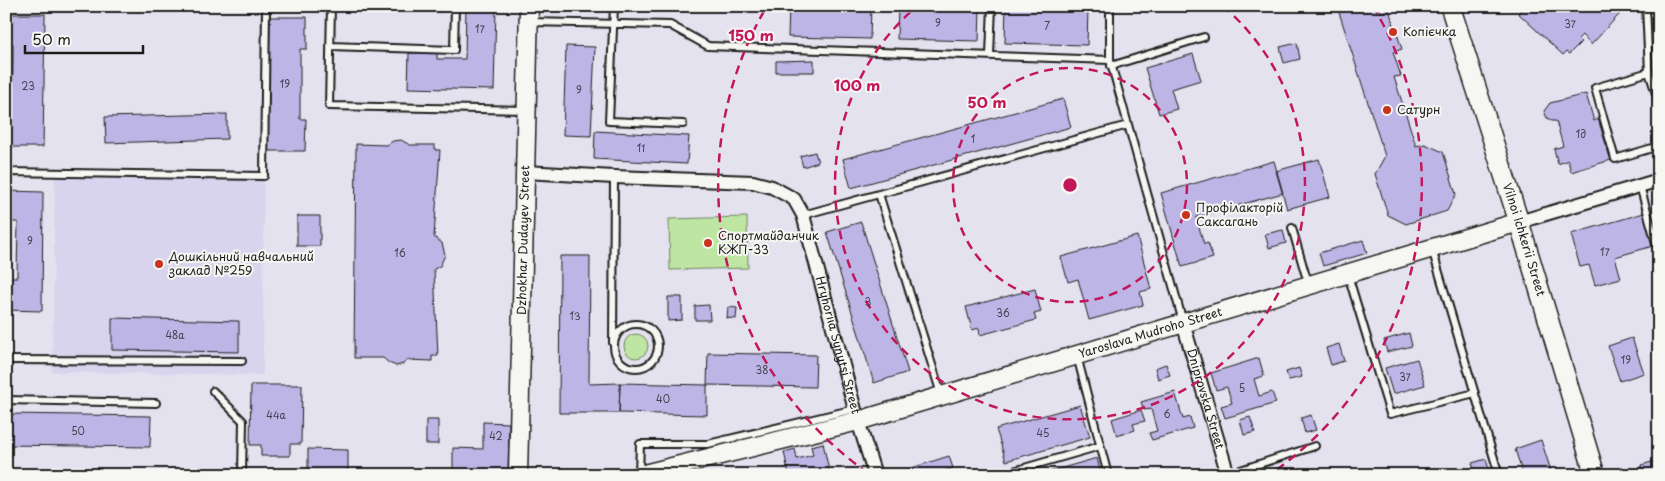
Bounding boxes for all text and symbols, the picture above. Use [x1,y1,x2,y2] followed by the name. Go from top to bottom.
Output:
[935,15,941,30] house number: 9
[1564,16,1577,31] house number: 37
[1044,18,1050,33] house number: 7
[475,21,486,36] house number: 17
[25,22,142,54] scale bar
[1403,22,1457,40] place label: Копієчка
[728,23,774,46] text: 150 m
[1387,26,1399,38] marker: Копієчка
[32,27,71,50] text: 50 m
[834,73,880,96] text: 100 m
[280,76,290,91] house number: 19
[21,78,35,93] house number: 23
[576,82,582,97] house number: 9
[968,90,1006,113] text: 50 m
[1397,100,1441,118] place label: Сатурн
[1381,104,1393,116] marker: Сатурн
[1576,126,1586,141] house number: 1д
[971,131,975,146] house number: 1
[637,140,645,155] house number: 11
[512,165,533,315] street label: Dzhokhar Dudayev Street
[1061,176,1079,194] centre of rings
[1499,180,1551,298] street label: Vilnoi Ichkerii Street
[1196,198,1283,230] place label: Профілакторій Саксагань
[1180,209,1192,221] marker: Профілакторій Саксагань
[718,226,820,258] place label: Спортмайданчик КЖП-33
[27,233,33,248] house number: 9
[702,237,714,249] marker: Спортмайданчик КЖП-33
[1600,244,1611,259] house number: 17
[394,245,406,260] house number: 16
[168,247,314,279] place label: Дошкільний навчальний заклад №259
[153,258,165,270] marker: Дошкільний навчальний заклад №259
[812,274,866,416] street label: Hryhoriia Synytsi Street
[865,294,871,309] house number: 3
[1076,302,1224,362] street label: Yaroslava Mudroho Street
[996,305,1010,320] house number: 36
[569,308,581,323] house number: 13
[166,327,185,342] house number: 48а
[1183,346,1230,451] street label: Dniprovska Street
[1621,352,1631,367] house number: 19
[756,362,768,377] house number: 38
[1399,369,1412,384] house number: 37
[1239,380,1245,395] house number: 5
[656,391,670,406] house number: 40
[1163,406,1171,421] house number: 6
[266,407,287,422] house number: 44а
[71,423,85,438] house number: 50
[1037,425,1049,440] house number: 45
[489,428,503,443] house number: 42

